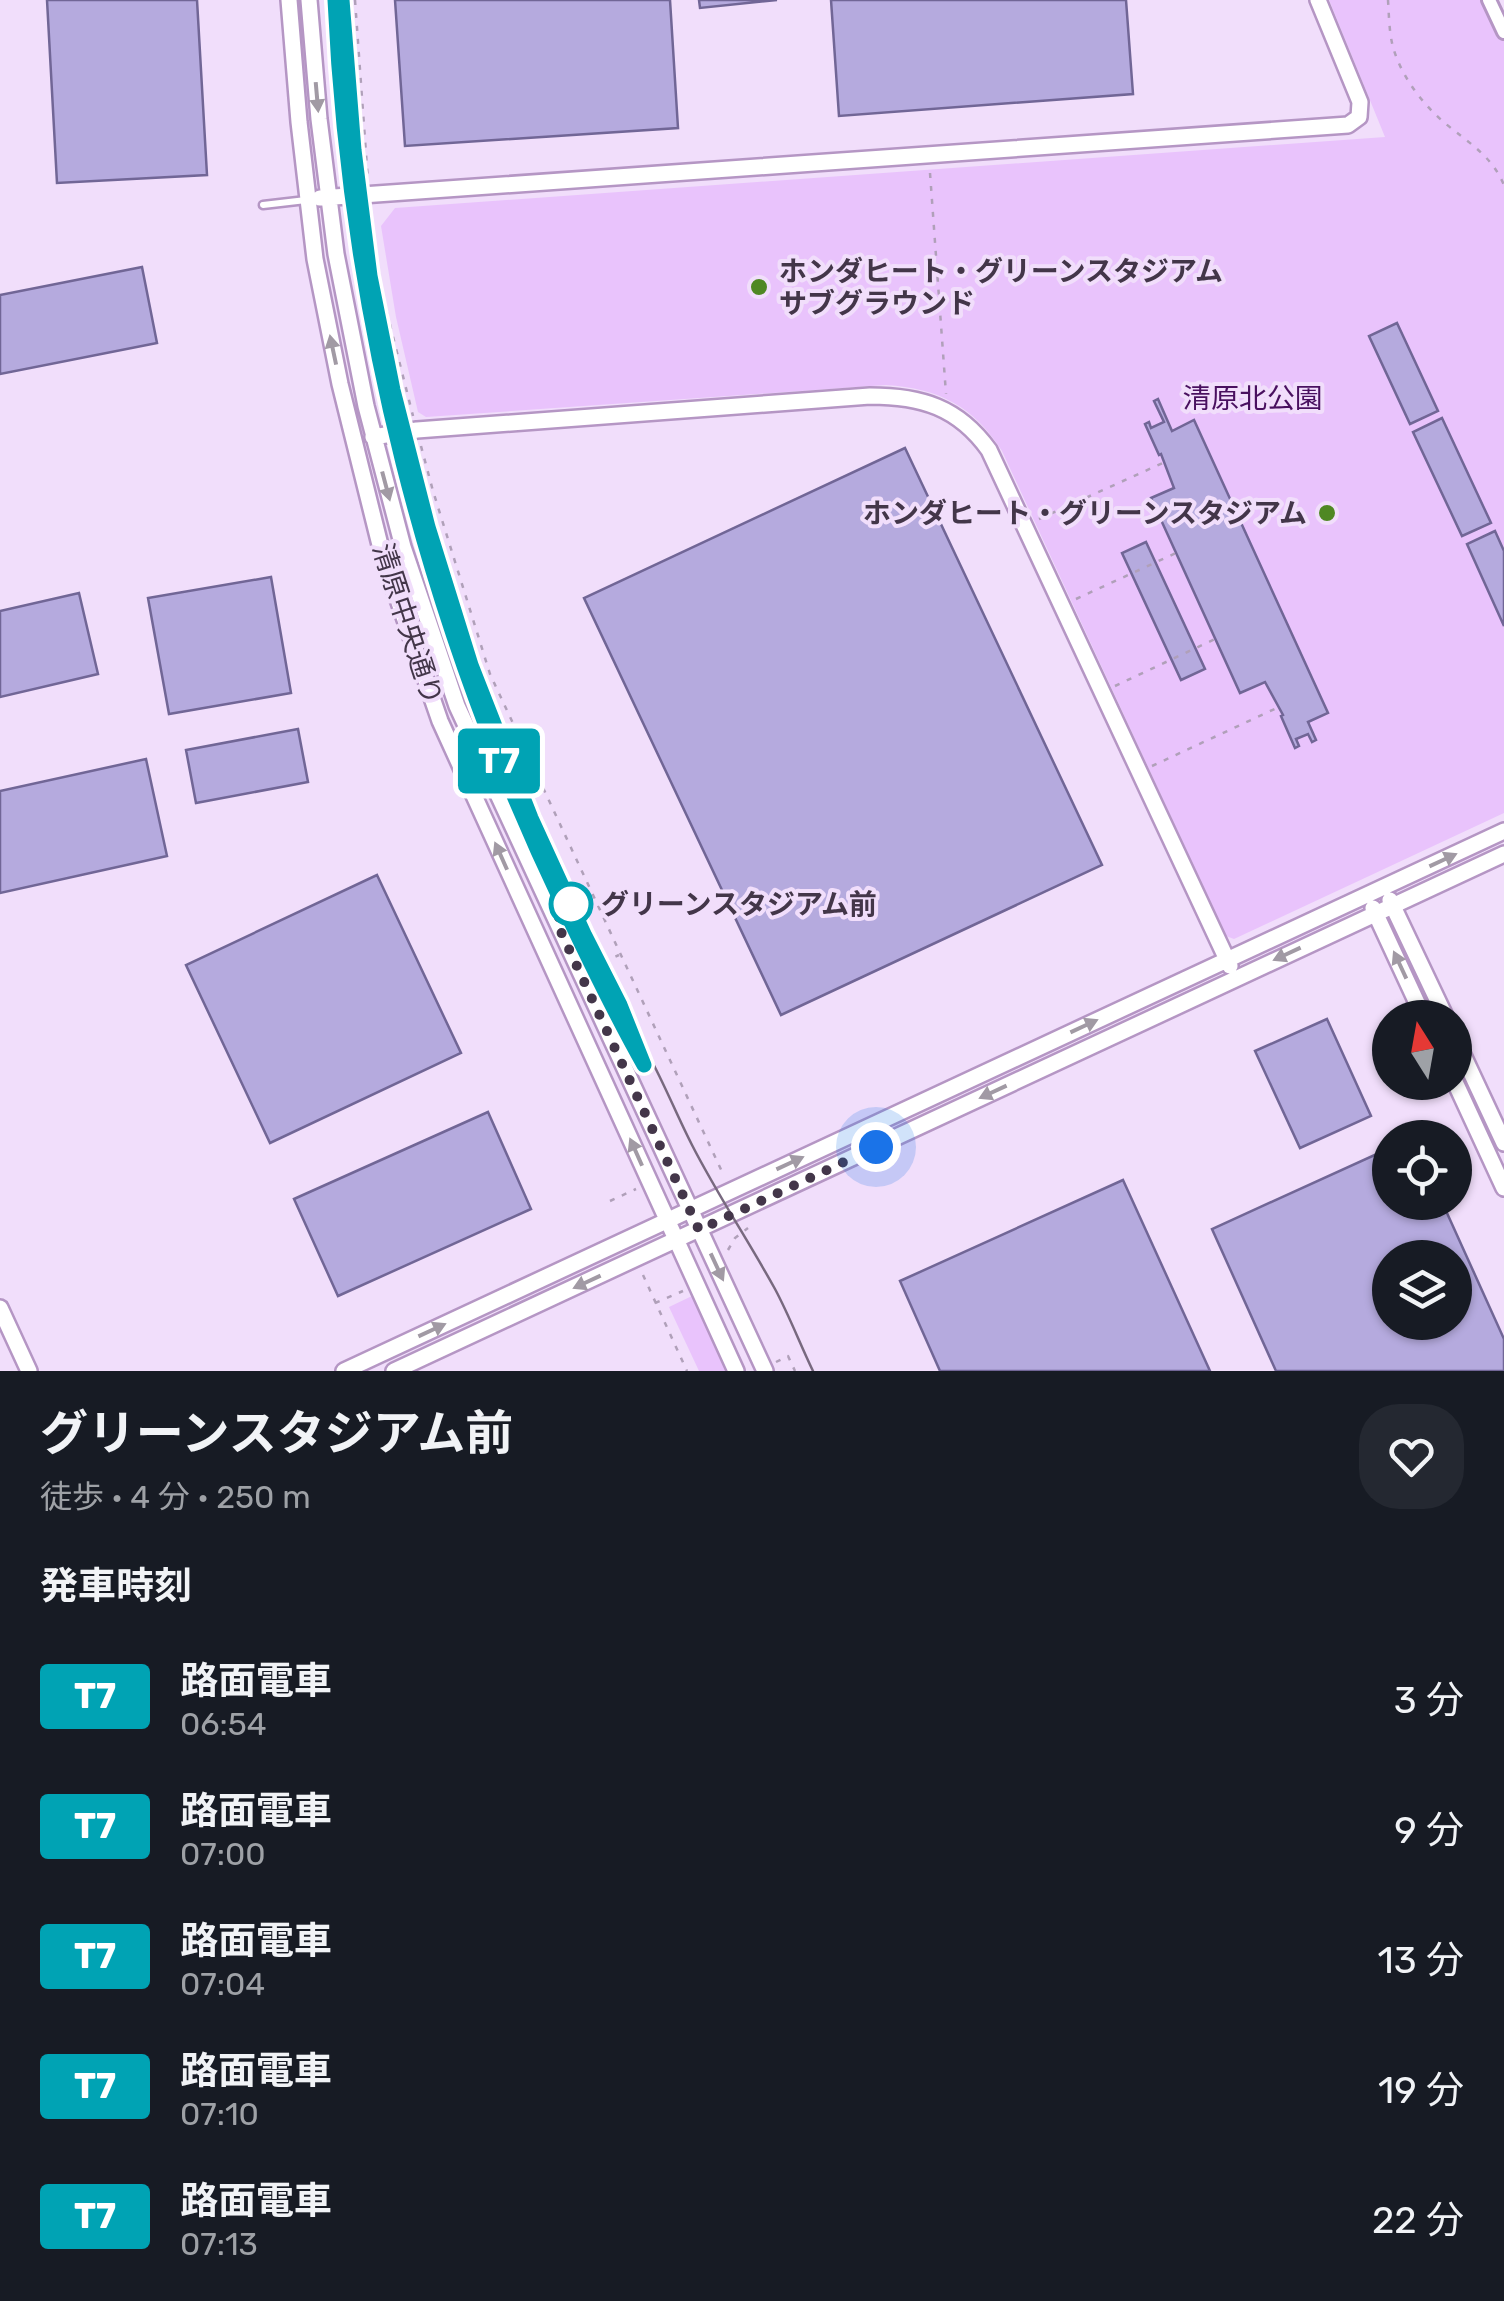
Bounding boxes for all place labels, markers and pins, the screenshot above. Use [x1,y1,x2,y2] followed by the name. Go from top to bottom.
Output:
[779,255,1223,320] place label: ホンダヒート・グリーンスタジアム サブグラウンド
[748,276,770,298] marker: ホンダヒート・グリーンスタジアム サブグラウンド
[863,497,1307,530] place label: ホンダヒート・グリーンスタジアム
[1316,502,1338,524] marker: ホンダヒート・グリーンスタジアム
[550,883,592,925] marker: グリーンスタジアム前
[601,888,877,921] place label: グリーンスタジアム前

